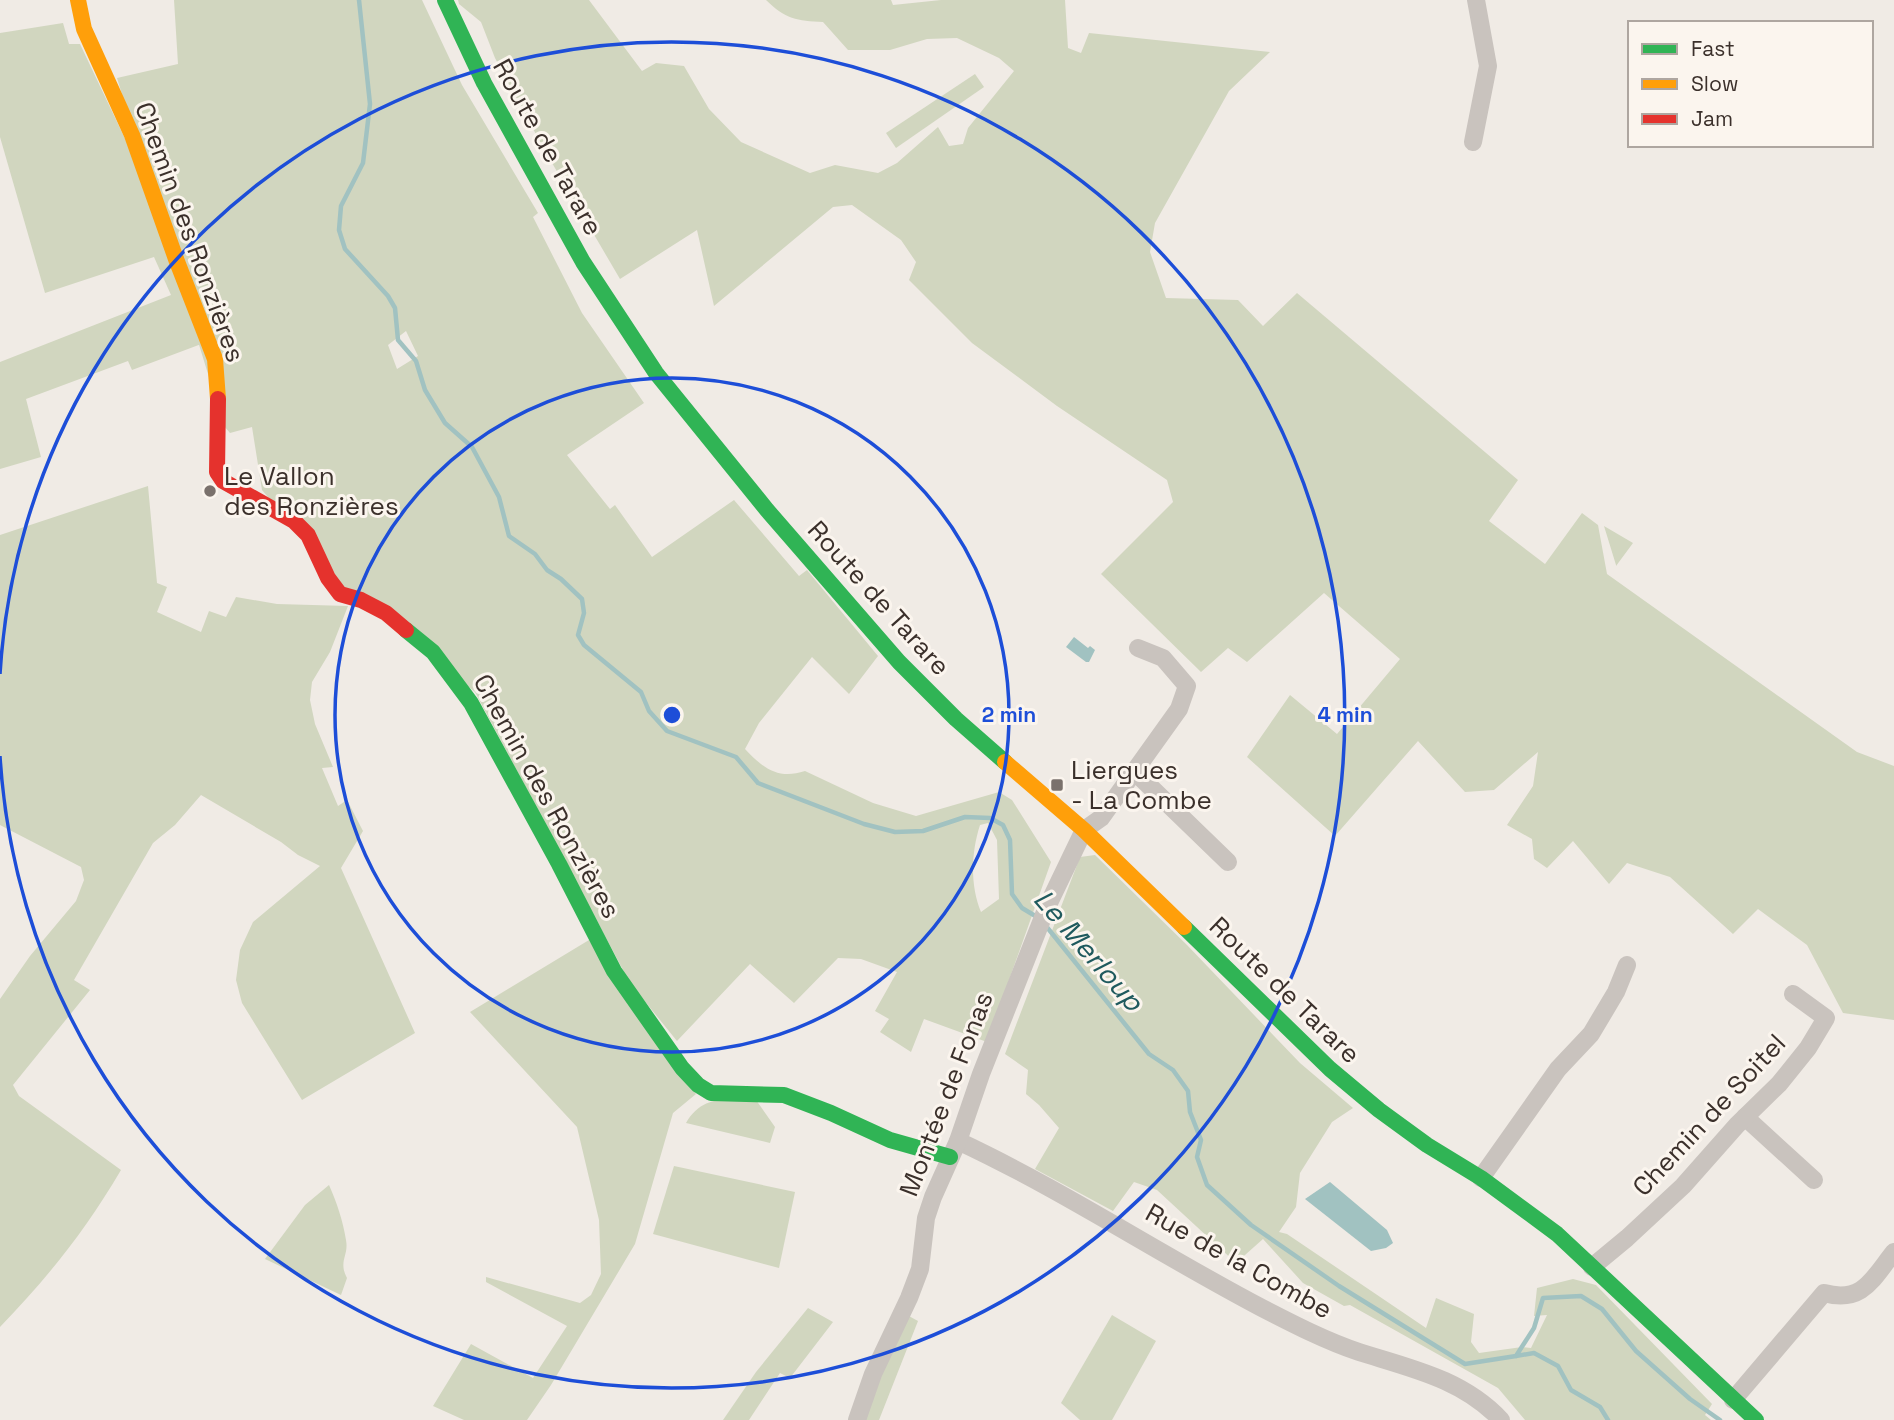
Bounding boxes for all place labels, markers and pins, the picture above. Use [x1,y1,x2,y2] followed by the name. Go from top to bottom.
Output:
[224,459,399,523] place label: Le Vallon des Ronzières
[202,483,218,499] marker: Le Vallon des Ronzières
[660,703,684,727] centre of rings
[1071,753,1212,817] place label: Liergues - La Combe
[1049,777,1065,793] marker: Liergues - La Combe

